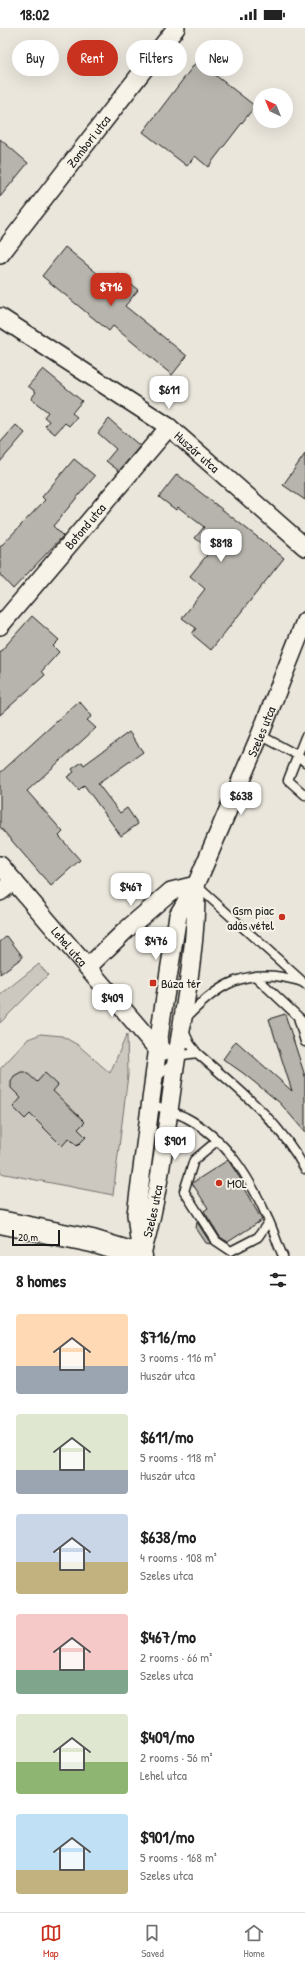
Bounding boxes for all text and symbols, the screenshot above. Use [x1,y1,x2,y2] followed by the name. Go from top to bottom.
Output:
[20,4,49,25] text: 18:02
[12,40,59,76] chip: Buy
[67,40,118,76] chip: Rent
[126,40,187,76] chip: Filters
[195,40,243,76] chip: New
[253,88,293,128] north arrow
[253,88,293,128] map controls
[62,111,114,171] street label: Zombori utca
[87,273,135,307] pin: $716
[100,277,122,295] text: $716
[145,376,193,410] pin: $611
[158,380,180,398] text: $611
[170,427,224,477] street label: Huszár utca
[60,499,110,553] street label: Botond utca
[197,529,245,563] pin: $818
[210,533,232,551] text: $818
[243,704,279,760] street label: Szeles utca
[217,782,265,816] pin: $638
[229,786,253,804] text: $638
[107,873,155,907] pin: $467
[119,877,143,895] text: $467
[227,901,275,934] place label: Gsm piac adás vétel
[277,912,287,922] marker: Gsm piac adás vétel
[47,923,92,970] street label: Lehel utca
[132,927,180,961] pin: $476
[144,931,168,949] text: $476
[161,974,201,992] place label: Búza tér
[148,978,158,988] marker: Búza tér
[88,984,136,1018] pin: $409
[101,988,123,1006] text: $409
[151,1127,199,1161] pin: $901
[164,1131,186,1149] text: $901
[227,1174,247,1192] place label: MOL
[214,1178,224,1188] marker: MOL
[138,1183,167,1239] street label: Szeles utca
[12,1228,60,1247] scale bar
[18,1230,38,1244] text: 20 m
[16,1269,66,1292] text: 8 homes
[267,1269,289,1291] icon: filters
[140,1325,196,1348] text: $716/mo
[48,1330,96,1378] icon: home
[140,1348,216,1366] text: 3 rooms · 116 m²
[140,1366,195,1384] text: Huszár utca
[140,1425,193,1448] text: $611/mo
[48,1430,96,1478] icon: home
[140,1448,216,1466] text: 5 rooms · 118 m²
[140,1466,195,1484] text: Huszár utca
[140,1525,196,1548] text: $638/mo
[48,1530,96,1578] icon: home
[140,1548,217,1566] text: 4 rooms · 108 m²
[140,1566,193,1584] text: Szeles utca
[140,1625,196,1648] text: $467/mo
[48,1630,96,1678] icon: home
[140,1648,212,1666] text: 2 rooms · 66 m²
[140,1666,193,1684] text: Szeles utca
[140,1725,194,1748] text: $409/mo
[48,1730,96,1778] icon: home
[140,1748,213,1766] text: 2 rooms · 56 m²
[140,1766,187,1784] text: Lehel utca
[140,1825,194,1848] text: $901/mo
[48,1830,96,1878] icon: home
[140,1848,217,1866] text: 5 rooms · 168 m²
[140,1866,193,1884] text: Szeles utca
[40,1922,62,1960] tab: Map
[141,1922,164,1960] tab: Saved
[243,1922,265,1960] tab: Home

